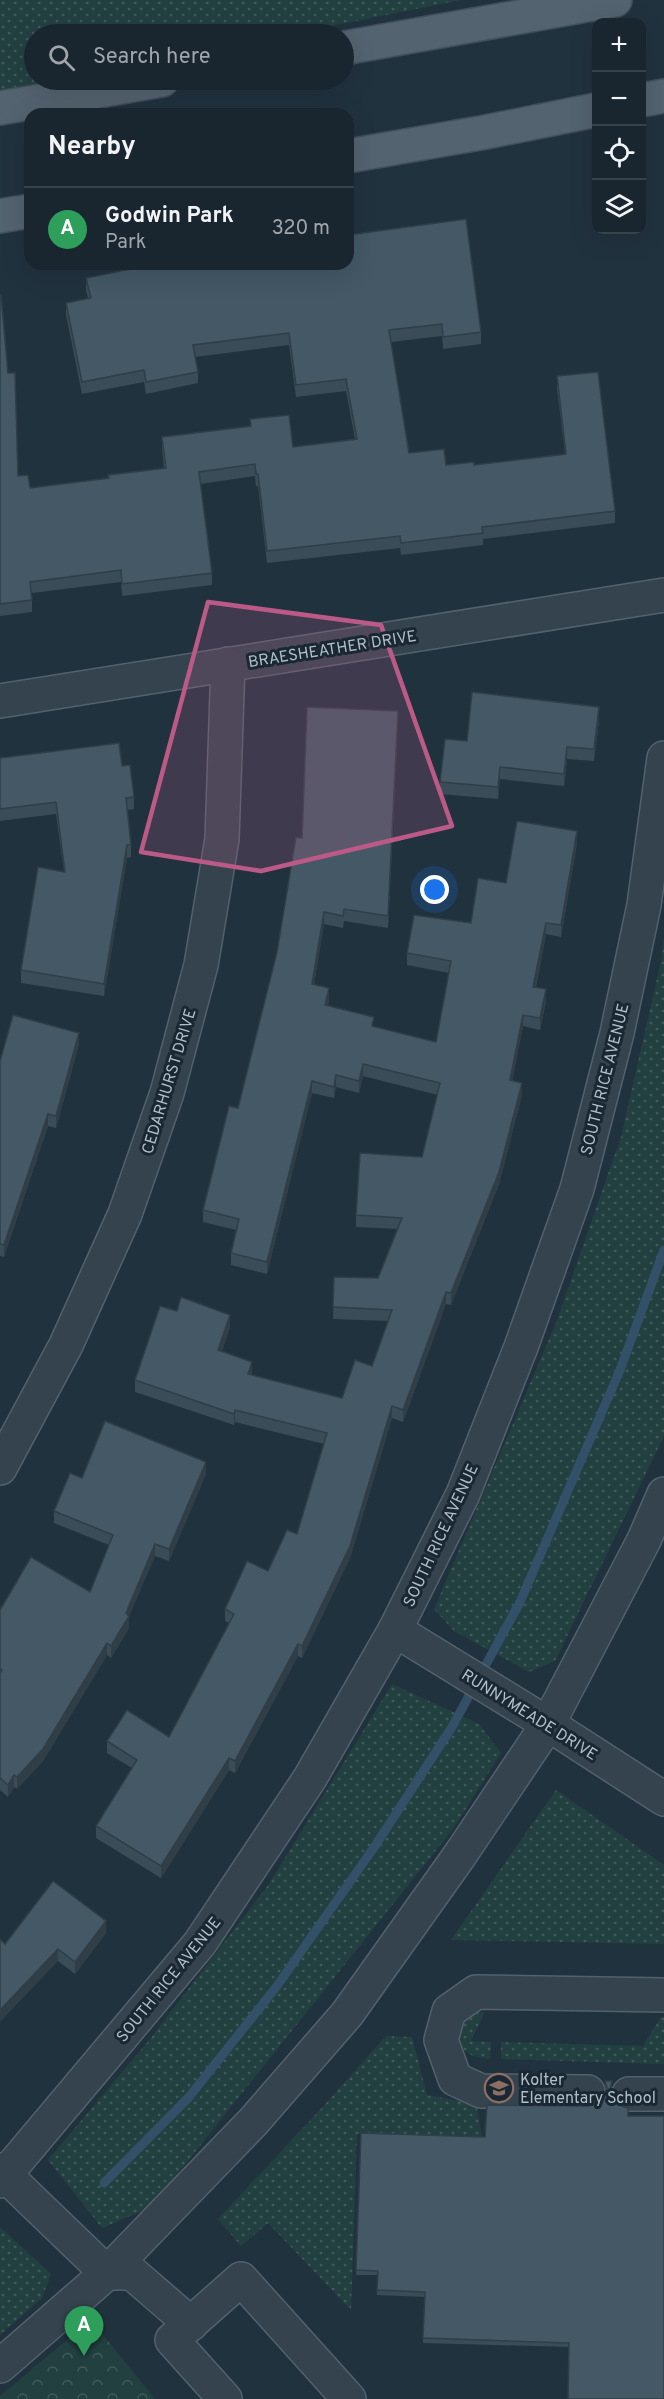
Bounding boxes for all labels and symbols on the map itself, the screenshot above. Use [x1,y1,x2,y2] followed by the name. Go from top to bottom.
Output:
[247,627,418,673] street label: BRAESHEATHER DRIVE
[420,875,449,904] your location
[577,1002,634,1157] street label: SOUTH RICE AVENUE
[138,1006,202,1157] street label: CEDARHURST DRIVE
[400,1461,484,1611] street label: SOUTH RICE AVENUE
[457,1666,601,1766] street label: RUNNYMEADE DRIVE
[113,1914,226,2047] street label: SOUTH RICE AVENUE
[520,2071,656,2109] place label: Kolter Elementary School
[483,2072,515,2104] school or university icon: Kolter Elementary School
[64,2306,104,2356] pin: A

